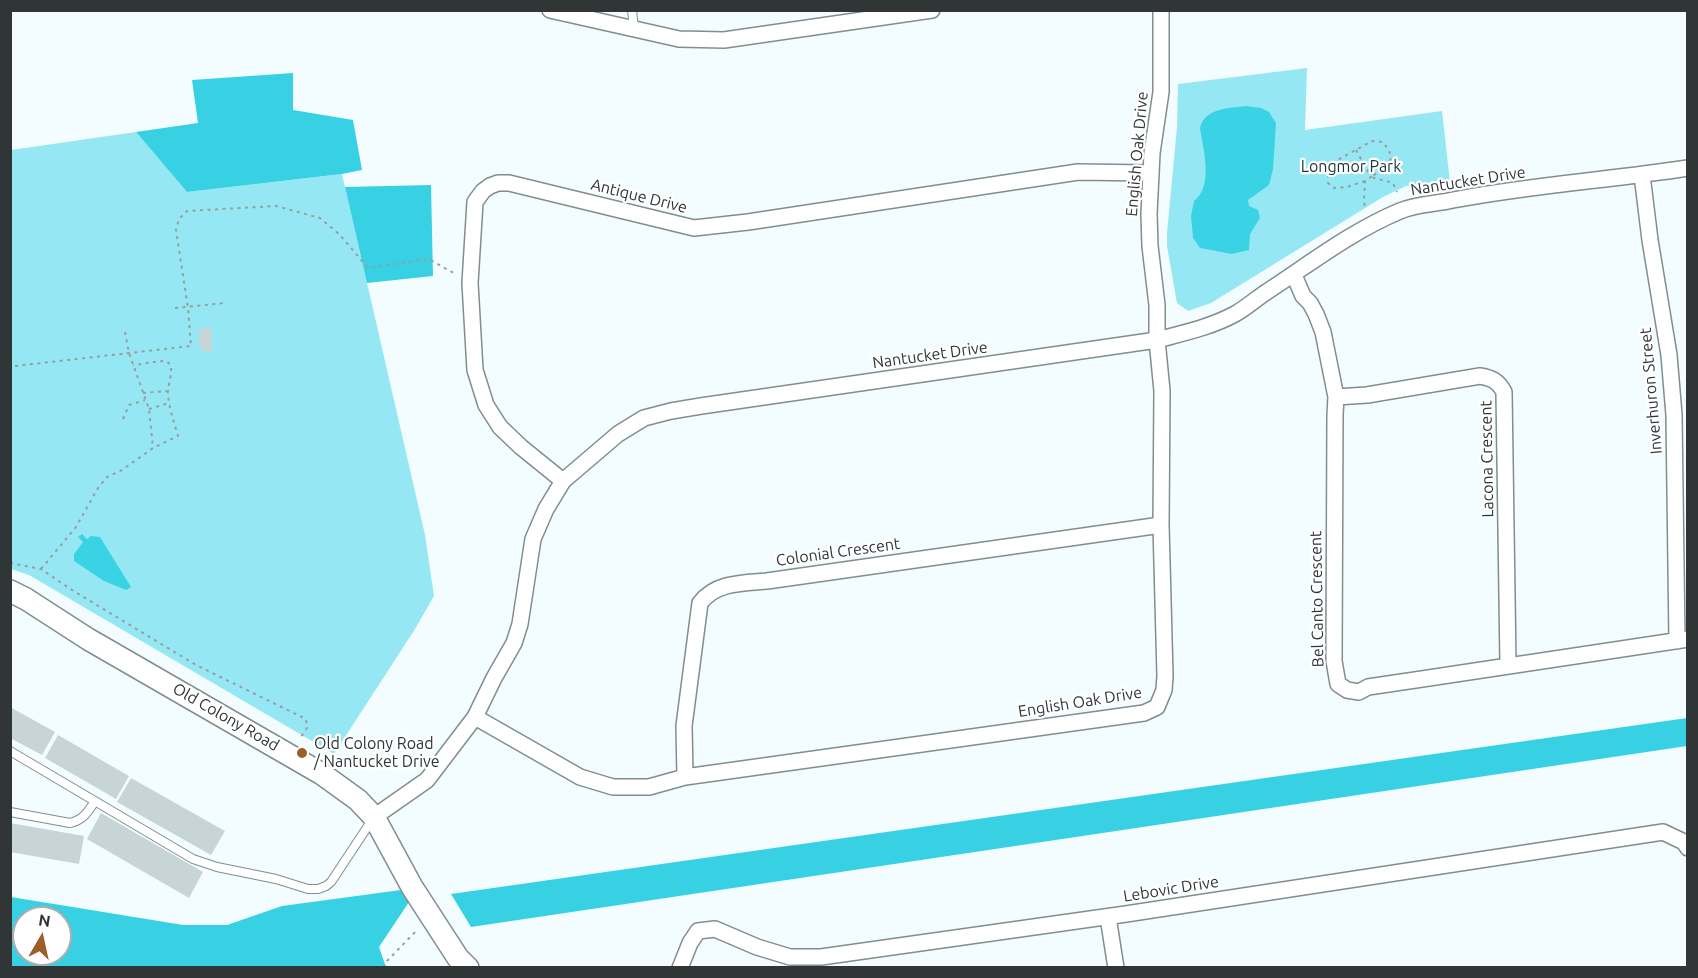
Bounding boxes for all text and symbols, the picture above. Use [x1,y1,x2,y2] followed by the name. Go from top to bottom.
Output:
[1122,91,1152,217] street label: English Oak Drive
[1301,157,1401,177] park label: Longmor Park
[1409,162,1527,200] street label: Nantucket Drive
[589,175,689,217] street label: Antique Drive
[1636,327,1666,455] street label: Inverhuron Street
[871,337,989,373] street label: Nantucket Drive
[1476,400,1498,518] street label: Lacona Crescent
[1306,531,1328,667] street label: Bel Canto Crescent
[775,534,901,570] street label: Colonial Crescent
[169,679,283,755] street label: Old Colony Road
[1017,683,1143,721] street label: English Oak Drive
[314,734,440,772] place label: Old Colony Road / Nantucket Drive
[295,746,309,760] marker: Old Colony Road / Nantucket Drive
[1122,872,1220,906] street label: Lebovic Drive
[12,906,72,966] north arrow
[37,910,52,930] text: N

